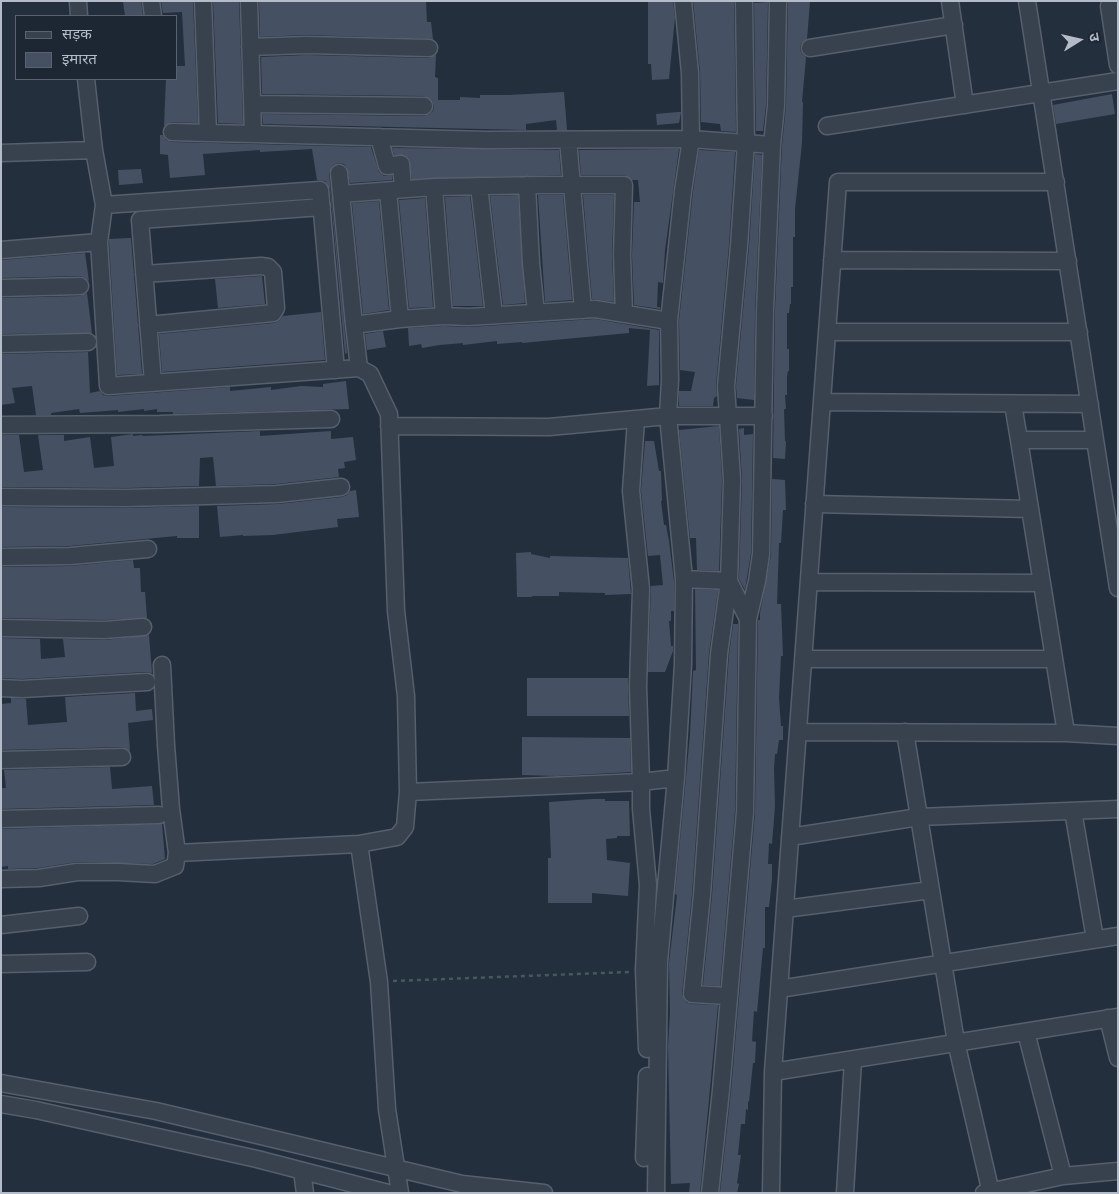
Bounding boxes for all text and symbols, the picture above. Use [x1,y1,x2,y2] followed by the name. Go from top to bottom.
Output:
[15,15,178,80] legend
[1054,15,1104,65] north arrow
[62,25,92,43] text: सड़क
[1085,32,1103,43] text: उ
[62,50,97,68] text: इमारत

